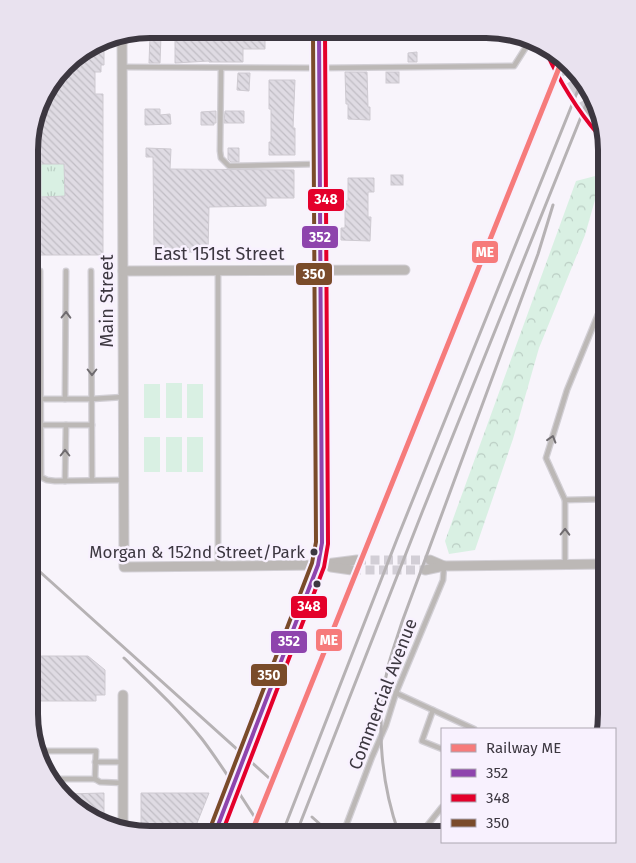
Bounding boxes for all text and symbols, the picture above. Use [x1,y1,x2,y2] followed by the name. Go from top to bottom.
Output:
[307,188,345,212] line badge: 348
[313,191,338,208] text: 348
[301,225,339,249] line badge: 352
[308,229,331,246] text: 352
[471,240,499,264] line badge: ME
[154,243,285,265] street label: East 151st Street
[476,244,494,261] text: ME
[96,254,118,348] street label: Main Street
[295,262,333,286] line badge: 350
[302,266,325,283] text: 350
[61,311,71,319] one-way arrow
[87,369,97,377] one-way arrow
[546,435,556,443] one-way arrow
[60,449,70,456] one-way arrow
[560,528,570,536] one-way arrow
[89,542,305,563] place label: Morgan & 152nd Street/Park
[309,547,319,557] marker: Morgan & 152nd Street/Park
[312,579,322,589] unlabelled marker
[290,595,328,619] line badge: 348
[296,598,321,615] text: 348
[344,615,422,773] street label: Commercial Avenue
[315,628,343,652] line badge: ME
[270,630,308,654] line badge: 352
[320,632,338,649] text: ME
[277,633,300,650] text: 352
[250,663,288,687] line badge: 350
[257,667,280,684] text: 350
[441,728,616,843] legend
[486,739,561,757] text: Railway ME
[486,764,508,782] text: 352
[486,789,510,807] text: 348
[486,814,509,832] text: 350

